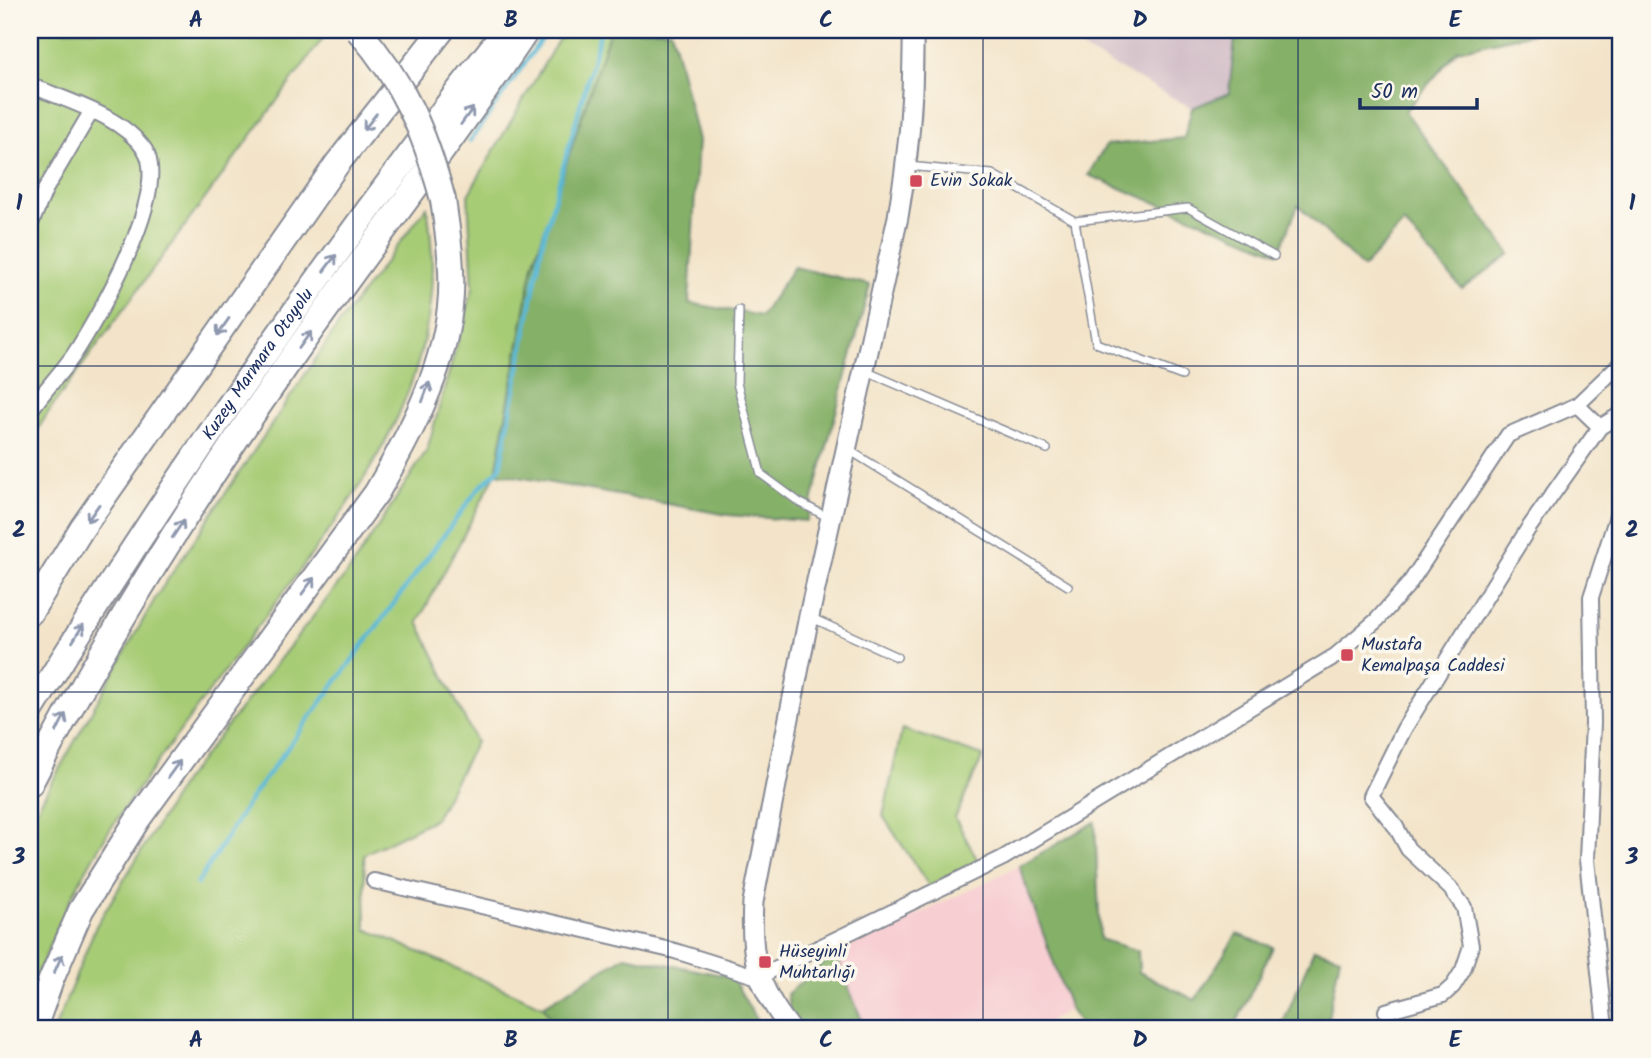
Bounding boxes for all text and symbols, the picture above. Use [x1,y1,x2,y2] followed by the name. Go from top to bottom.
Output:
[189,3,203,39] text: A
[504,3,518,39] text: B
[819,3,833,39] text: C
[1132,3,1148,39] text: D
[1449,3,1463,39] text: E
[1360,66,1478,110] scale bar
[1371,76,1418,109] text: 50 m
[460,107,474,126] one-way arrow
[362,112,377,131] one-way arrow
[930,167,1013,196] place label: Evin Sokak
[908,173,924,189] marker: Evin Sokak
[16,186,23,222] text: 1
[1629,186,1636,222] text: 1
[323,254,337,273] one-way arrow
[195,282,322,446] street label: Kuzey Marmara Otoyolu
[216,317,230,336] one-way arrow
[298,331,312,350] one-way arrow
[420,382,433,404] one-way arrow
[86,503,100,522] one-way arrow
[12,513,26,549] text: 2
[1625,513,1639,549] text: 2
[171,519,185,539] one-way arrow
[301,577,316,596] one-way arrow
[72,624,86,644] one-way arrow
[1361,631,1505,681] place label: Mustafa Kemalpaşa Caddesi
[1339,647,1355,663] marker: Mustafa Kemalpaşa Caddesi
[54,714,68,734] one-way arrow
[166,760,181,779] one-way arrow
[12,840,26,876] text: 3
[1625,840,1639,876] text: 3
[779,938,855,988] place label: Hüseyinli Muhtarlığı
[52,954,65,975] one-way arrow
[757,954,773,970] marker: Hüseyinli Muhtarlığı
[189,1023,203,1058] text: A
[504,1023,518,1058] text: B
[819,1023,833,1058] text: C
[1132,1023,1148,1058] text: D
[1449,1023,1463,1058] text: E

